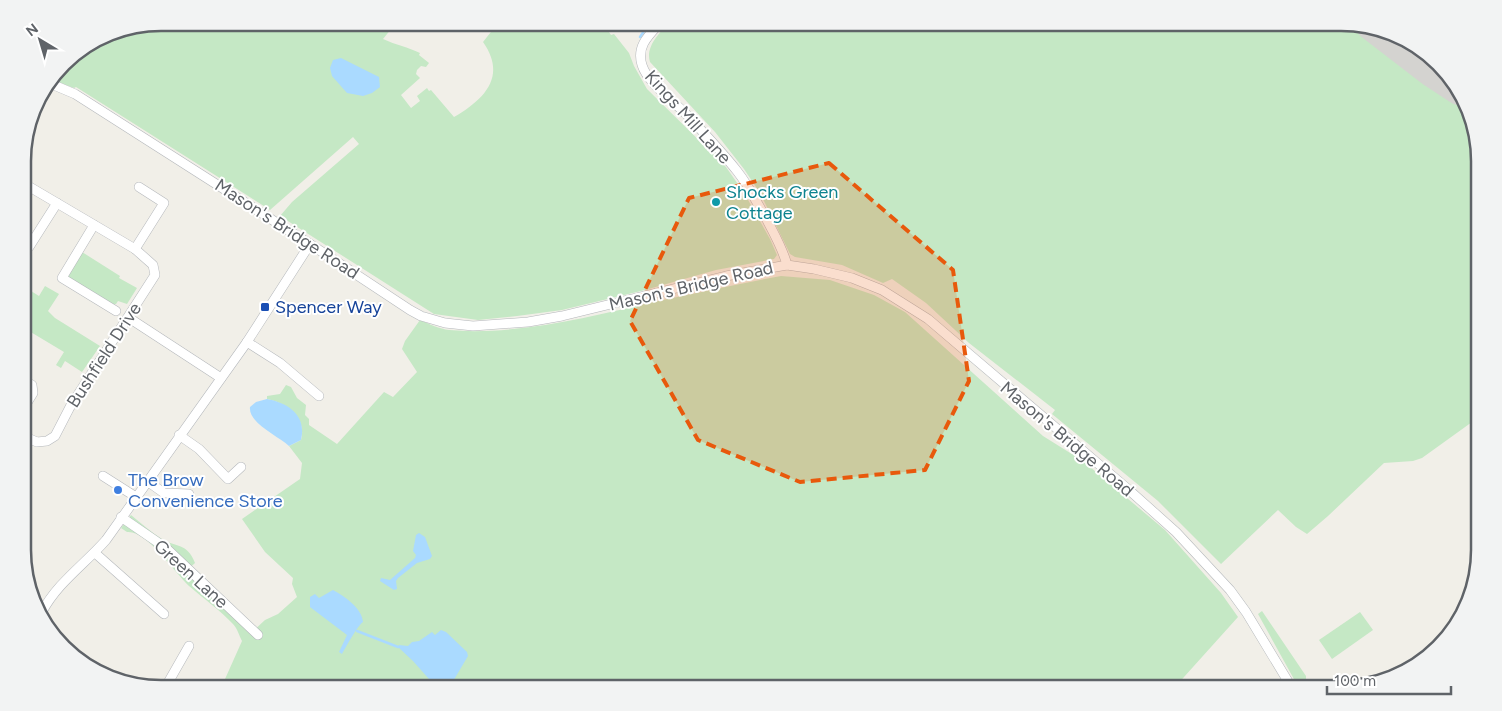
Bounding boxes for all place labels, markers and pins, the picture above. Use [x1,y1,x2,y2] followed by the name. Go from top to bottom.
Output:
[726,181,838,224] place label: Shocks Green Cottage
[710,196,722,208] marker: Shocks Green Cottage
[275,296,382,318] place label: Spencer Way
[259,301,271,313] marker: Spencer Way
[128,469,283,512] place label: The Brow Convenience Store
[112,484,124,496] marker: The Brow Convenience Store

